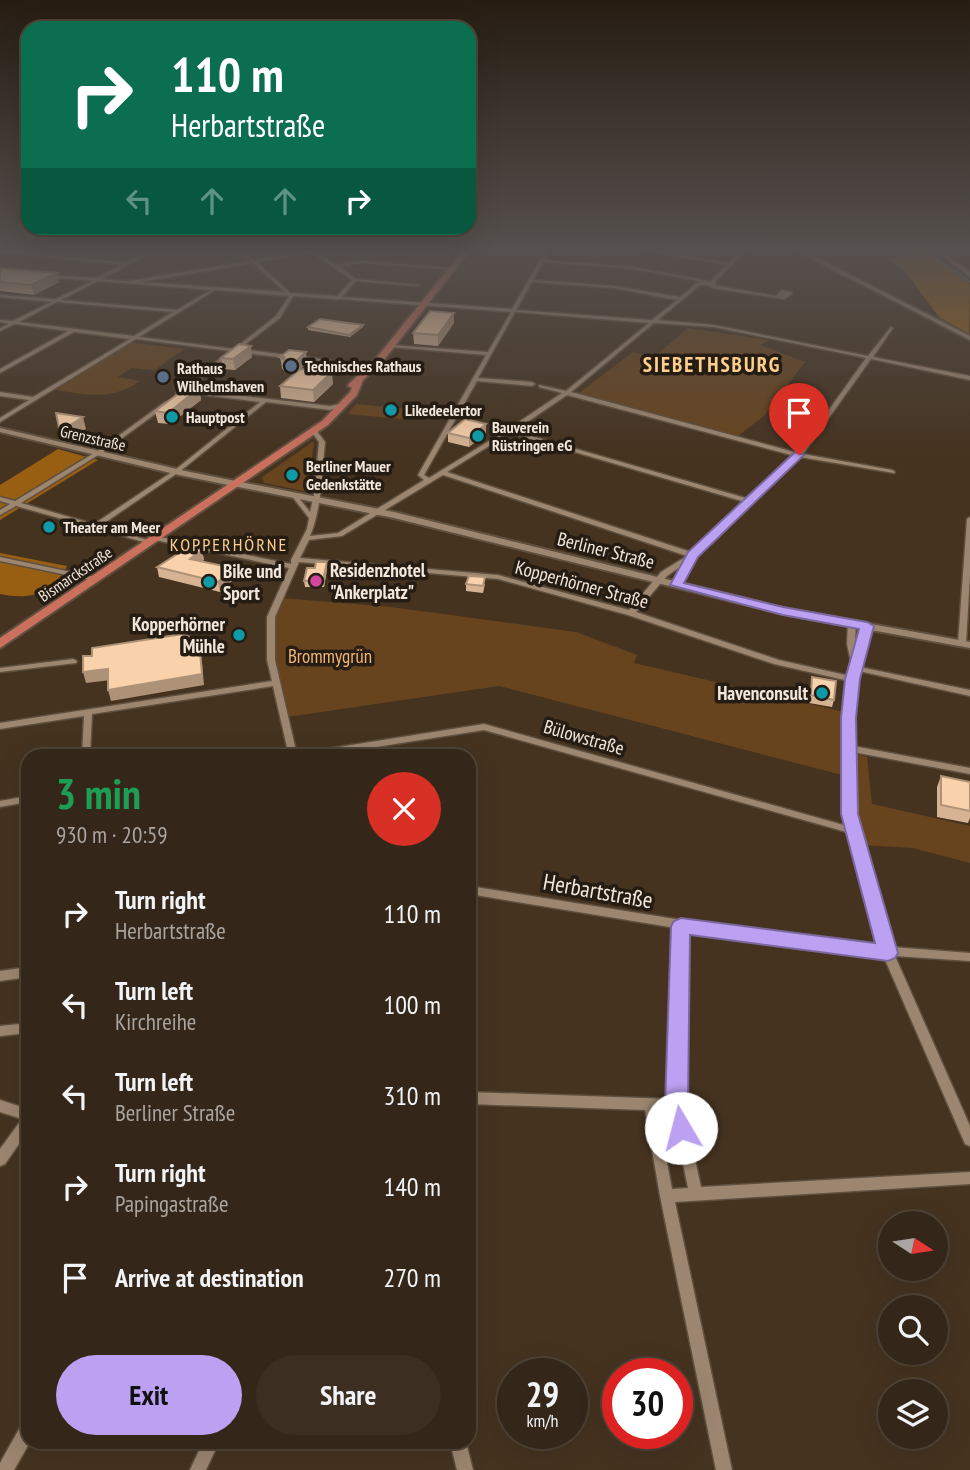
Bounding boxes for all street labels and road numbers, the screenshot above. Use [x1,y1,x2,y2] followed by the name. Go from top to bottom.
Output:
[58,421,128,455] street label: Grenzstraße
[555,526,657,574] street label: Berliner Straße
[34,542,116,606] street label: Bismarckstraße
[513,555,651,613] street label: Kopperhörner Straße
[541,714,627,760] street label: Bülowstraße
[541,867,655,914] street label: Herbartstraße

